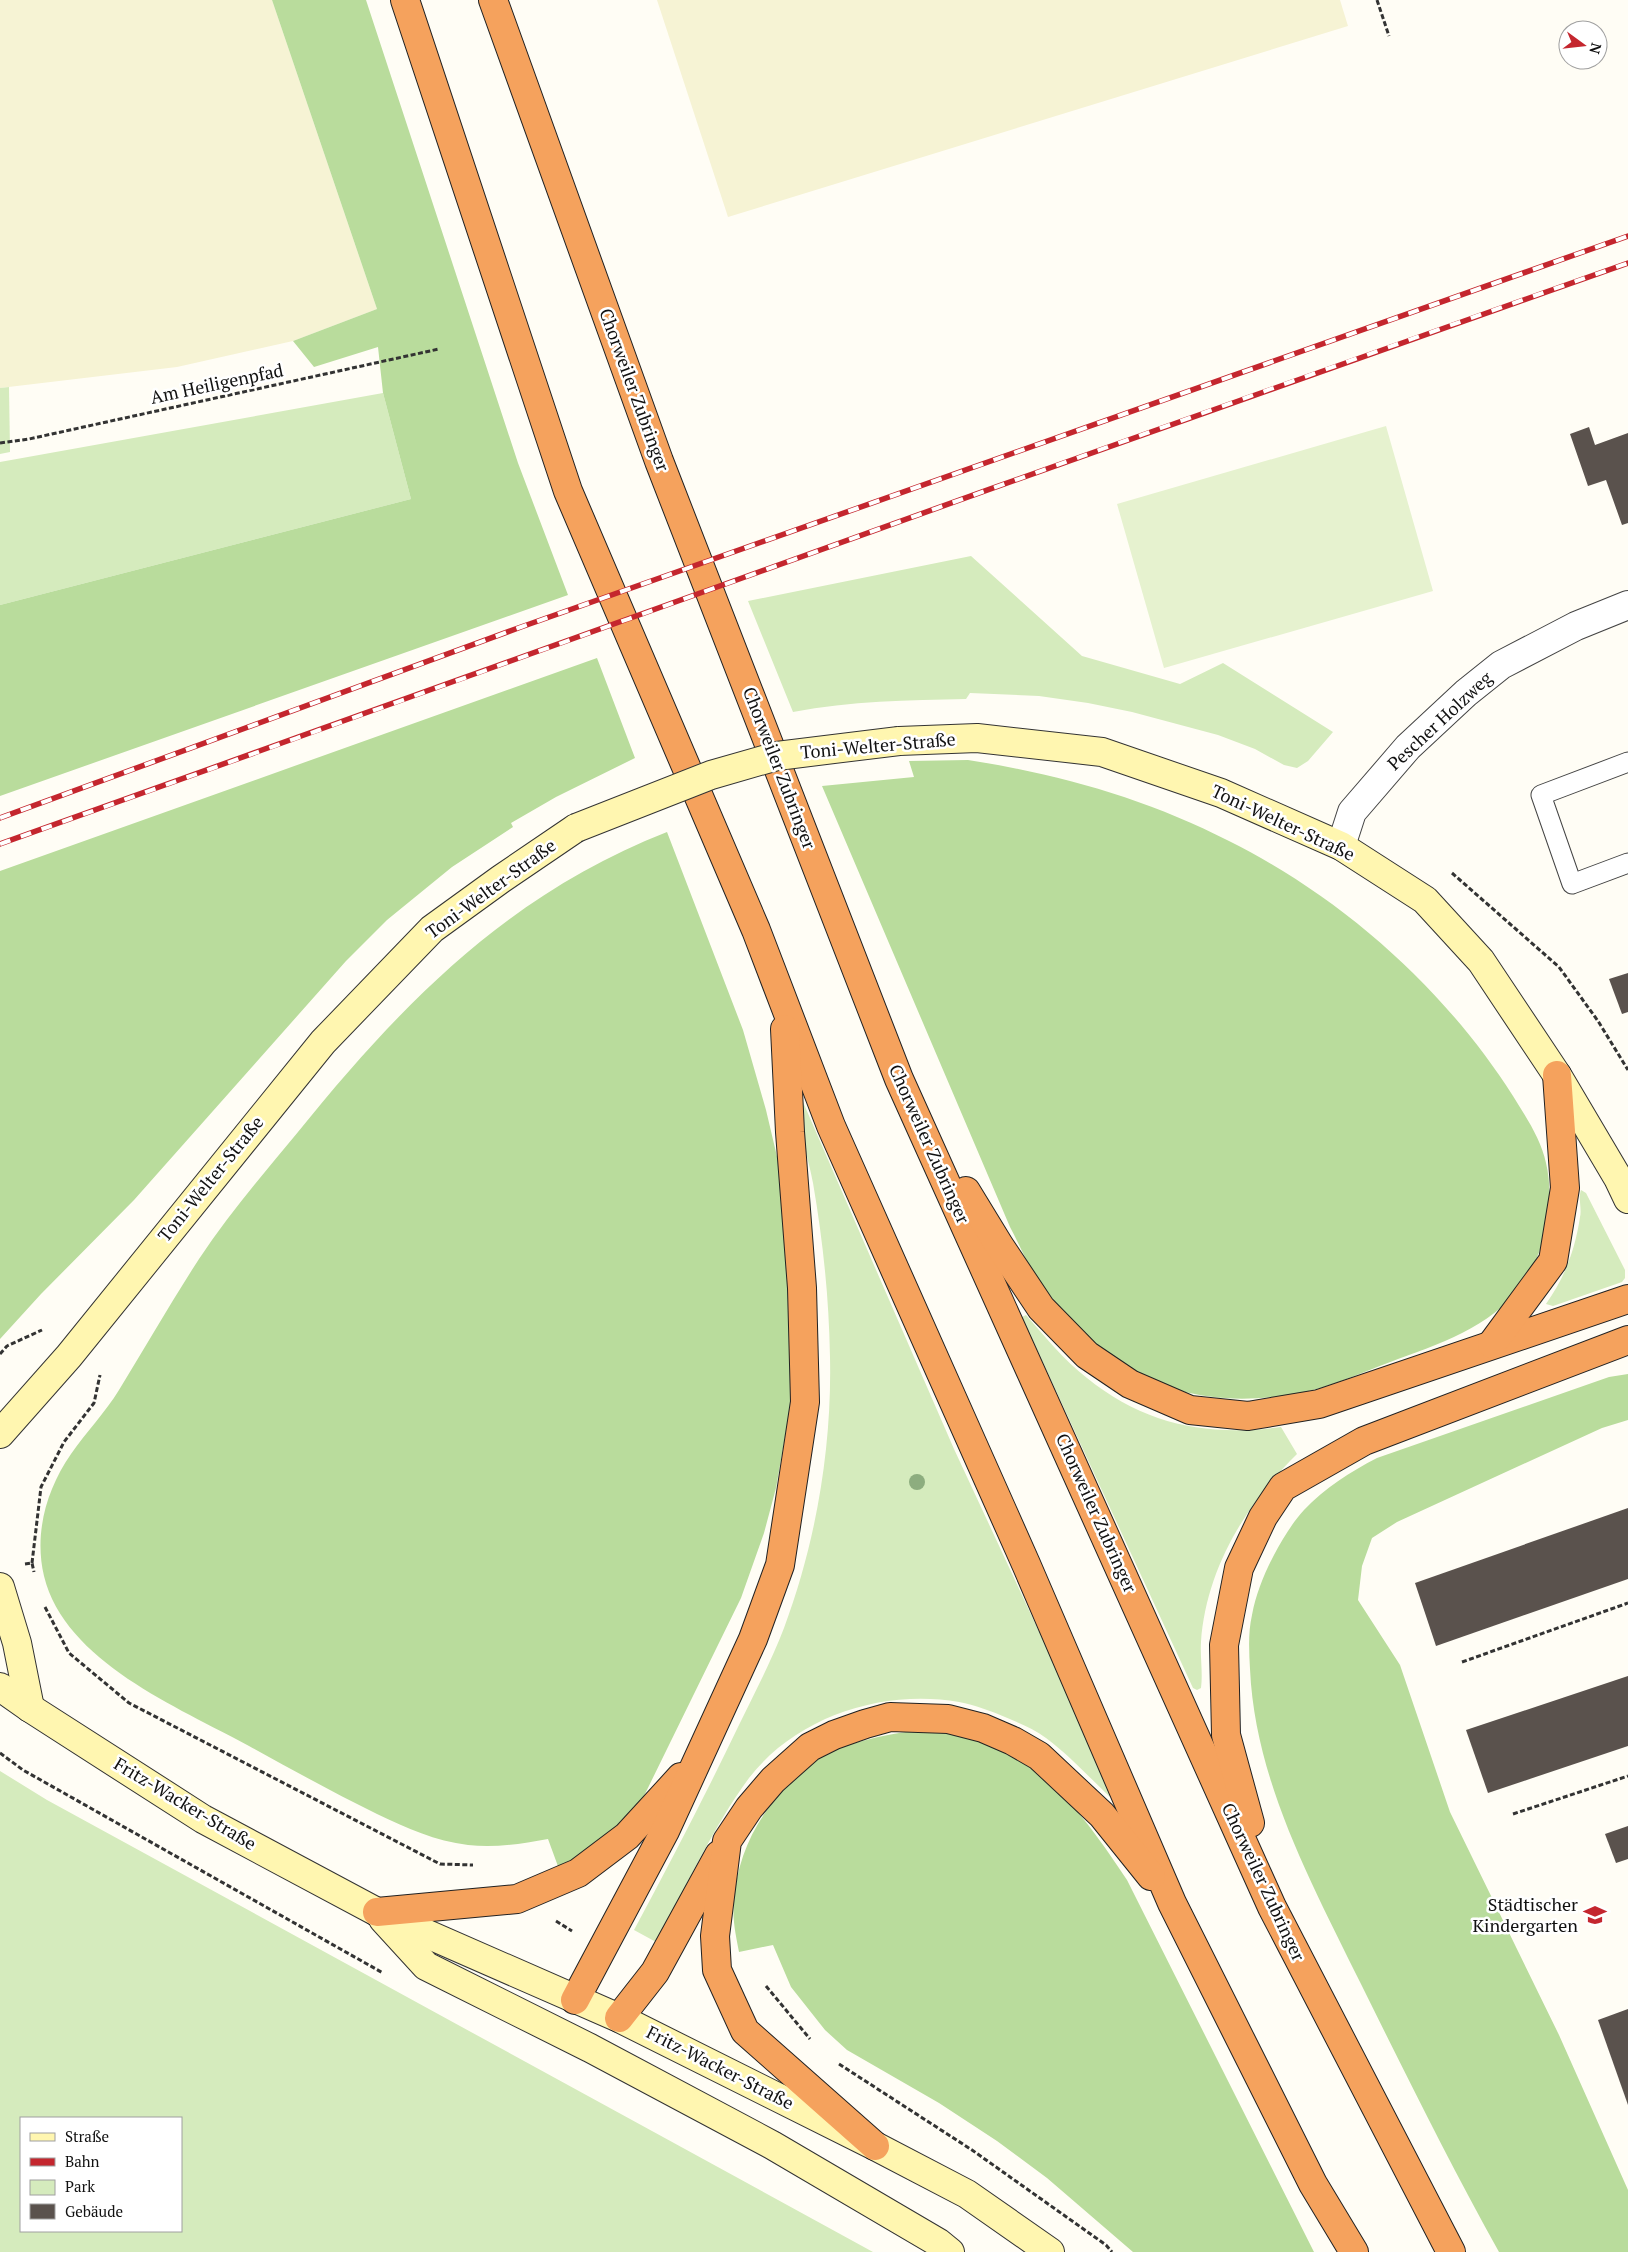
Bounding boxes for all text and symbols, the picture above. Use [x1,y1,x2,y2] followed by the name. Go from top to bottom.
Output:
[1558,20,1608,70] north arrow
[1585,41,1607,56] text: N
[594,305,676,475] street label: Chorweiler Zubringer
[148,357,285,409] street label: Am Heiligenpfad
[1382,665,1497,775] street label: Pescher Holzweg
[738,683,822,852] street label: Chorweiler Zubringer
[799,726,956,764] street label: Toni-Welter-Straße
[1208,778,1359,866] street label: Toni-Welter-Straße
[420,833,560,944] street label: Toni-Welter-Straße
[884,1060,976,1227] street label: Chorweiler Zubringer
[152,1110,268,1246] street label: Toni-Welter-Straße
[1051,1429,1143,1596] street label: Chorweiler Zubringer
[110,1751,261,1855] street label: Fritz-Wacker-Straße
[1217,1799,1311,1965] street label: Chorweiler Zubringer
[1472,1892,1578,1937] place label: Städtischer Kindergarten
[1582,1902,1608,1928] school or university icon: Städtischer Kindergarten
[643,2020,798,2115] street label: Fritz-Wacker-Straße
[20,2117,182,2232] legend
[65,2126,109,2146] text: Straße
[65,2151,100,2171] text: Bahn
[65,2176,95,2196] text: Park
[65,2201,123,2221] text: Gebäude

